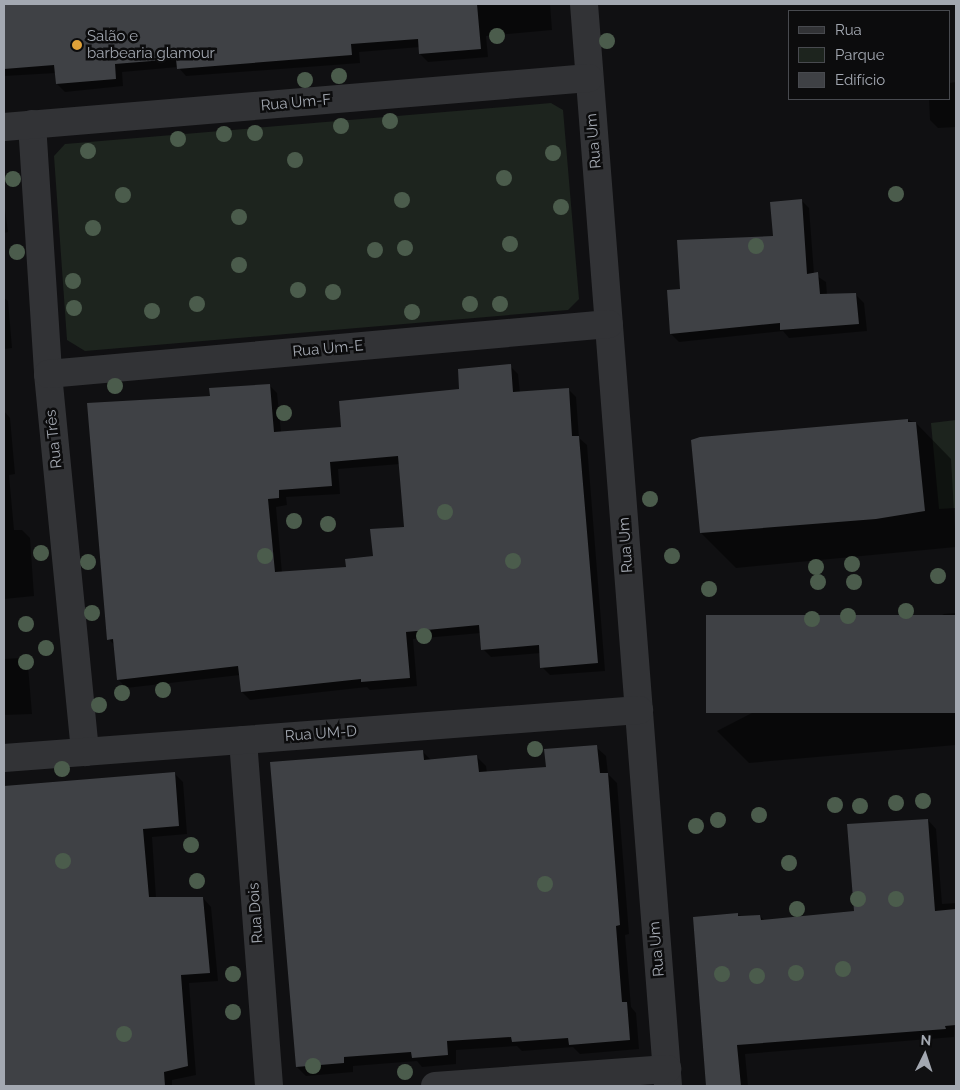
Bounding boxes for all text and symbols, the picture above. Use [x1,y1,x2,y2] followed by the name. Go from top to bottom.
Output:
[788,10,950,100] legend
[835,21,862,39] text: Rua
[87,27,215,62] place label: Salão e barbearia glamour
[71,39,83,51] marker: Salão e barbearia glamour
[835,46,884,64] text: Parque
[835,71,885,89] text: Edifício
[260,91,332,115] street label: Rua Um-F
[583,113,605,169] street label: Rua Um
[292,337,364,361] street label: Rua Um-E
[42,408,66,470] street label: Rua Três
[615,517,637,573] street label: Rua Um
[284,723,358,745] street label: Rua UM-D
[245,882,267,944] street label: Rua Dois
[646,921,668,977] street label: Rua Um
[900,1030,950,1080] north arrow
[920,1032,932,1048] text: N

